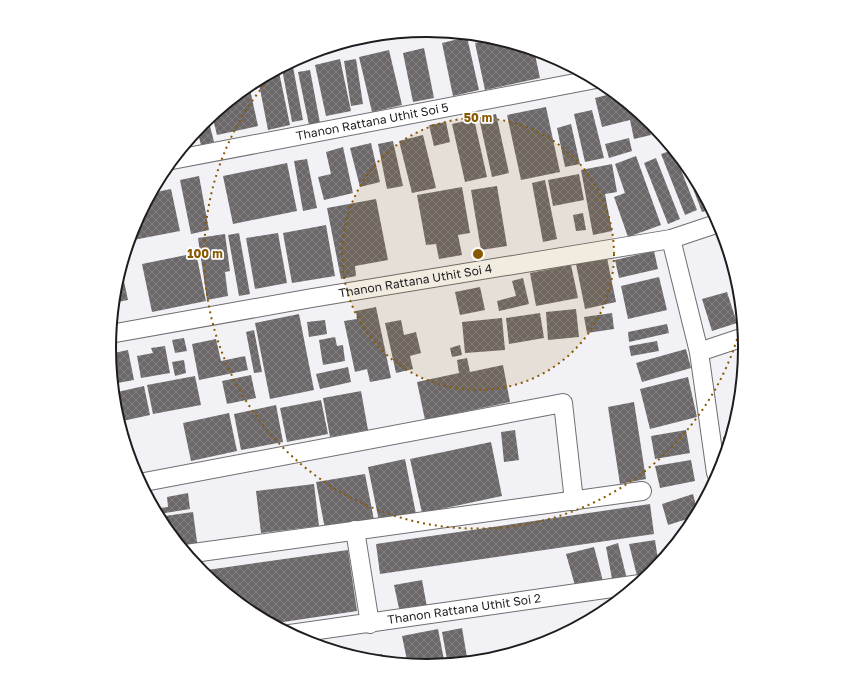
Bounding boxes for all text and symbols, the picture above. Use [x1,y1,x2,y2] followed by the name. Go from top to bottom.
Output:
[295,99,450,143] street label: Thanon Rattana Uthit Soi 5
[464,110,492,125] text: 50 m
[187,246,223,261] text: 100 m
[471,247,485,261] centre of rings
[338,261,493,301] street label: Thanon Rattana Uthit Soi 4
[386,590,542,627] street label: Thanon Rattana Uthit Soi 2

